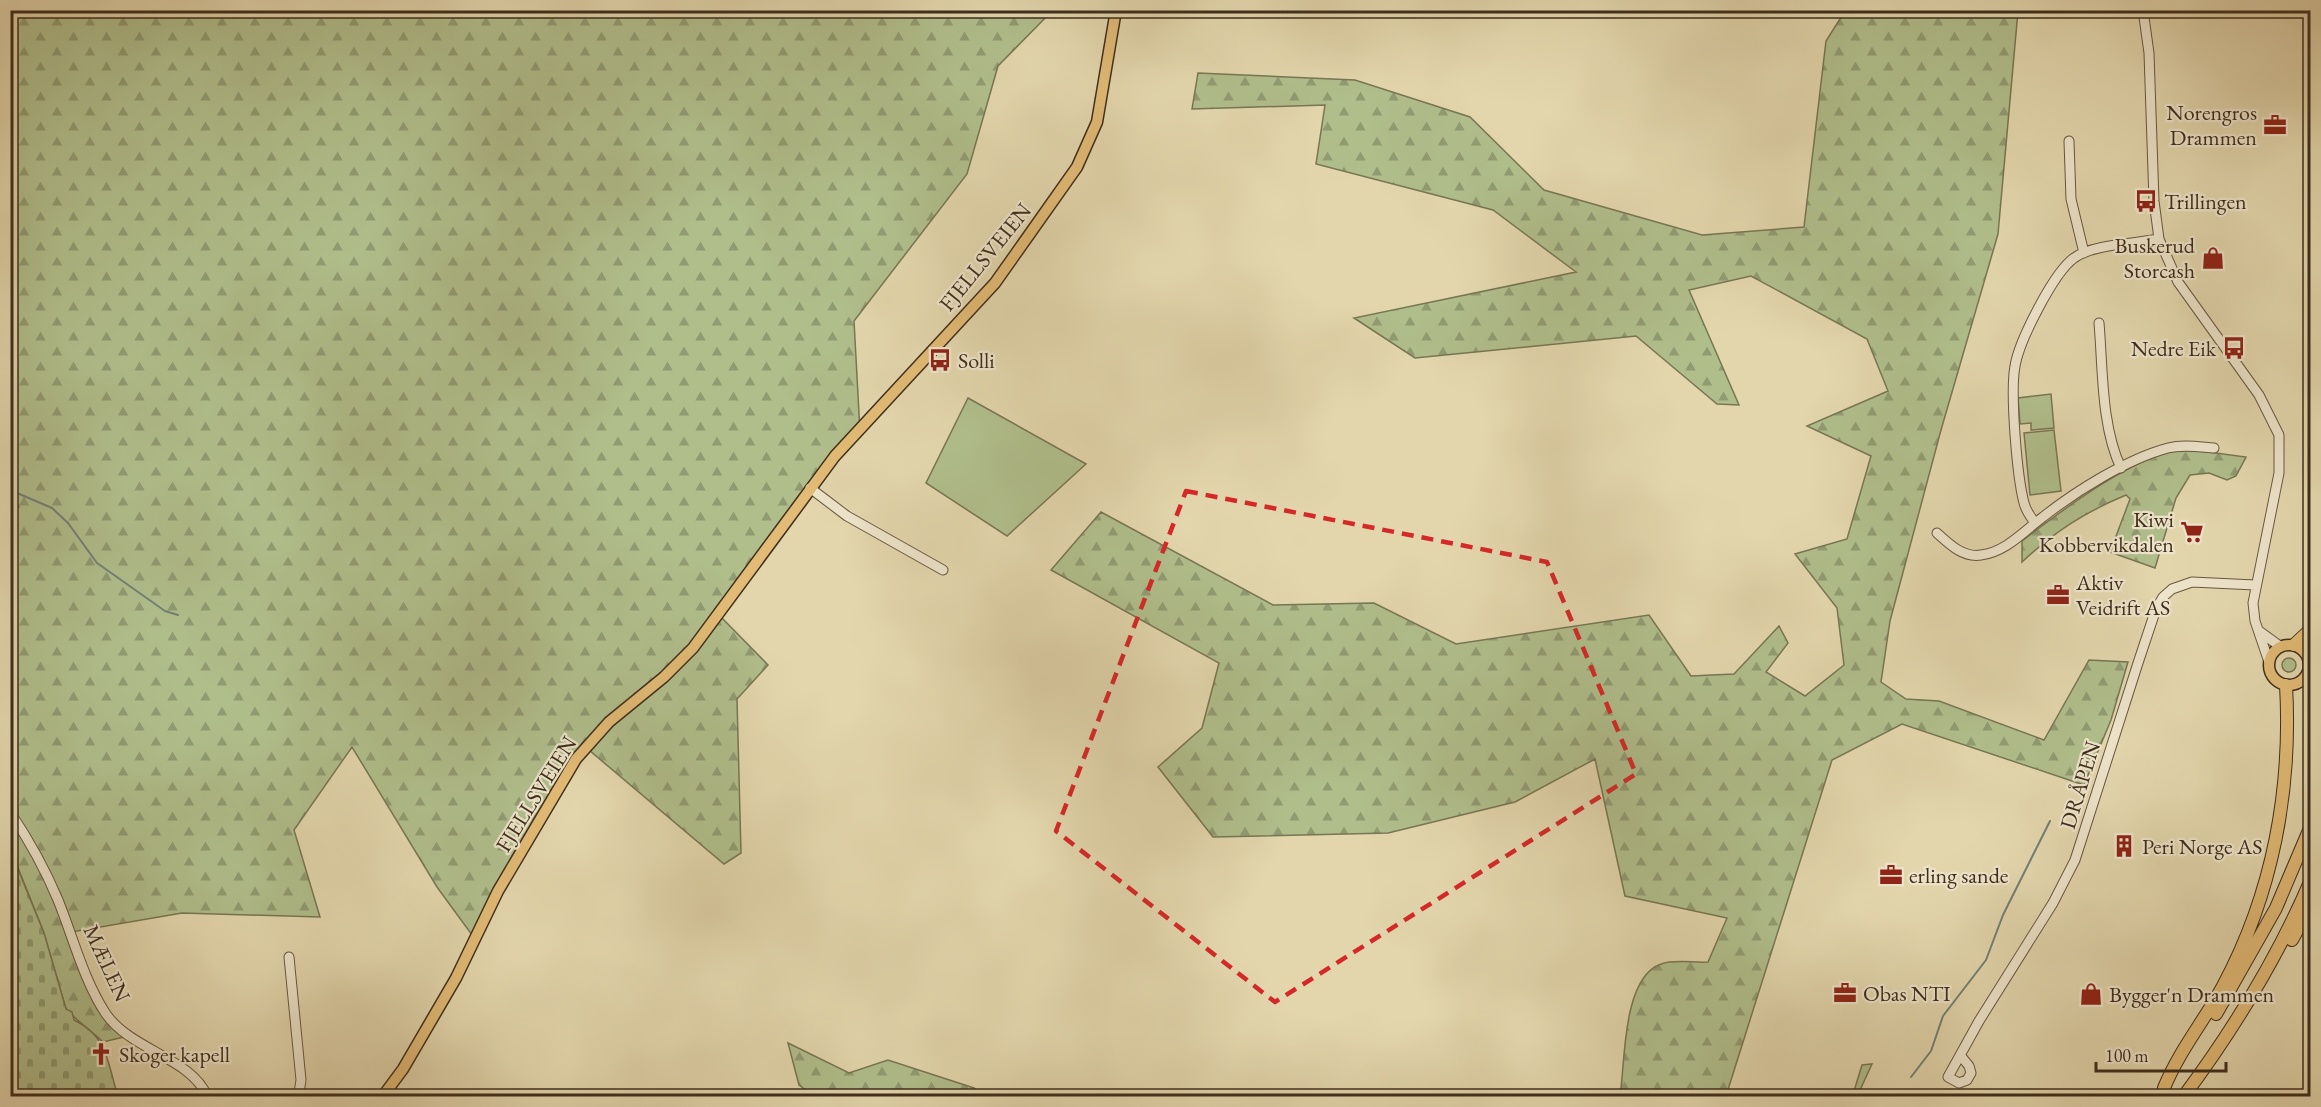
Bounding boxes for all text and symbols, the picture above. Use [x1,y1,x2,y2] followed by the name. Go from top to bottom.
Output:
[2166,98,2257,152] place label: Norengros Drammen
[2262,112,2288,138] office icon: Norengros Drammen
[2164,187,2247,216] place label: Trillingen
[2133,188,2159,214] bus stop icon: Trillingen
[932,196,1038,317] street label: FJELLSVEIEN
[2114,231,2196,285] place label: Buskerud Storcash
[2200,245,2226,271] shop icon: Buskerud Storcash
[2131,334,2217,363] place label: Nedre Eik
[2221,335,2247,361] bus stop icon: Nedre Eik
[958,346,995,375] place label: Solli
[927,347,953,373] bus stop icon: Solli
[2039,505,2174,559] place label: Kiwi Kobbervikdalen
[2179,519,2205,545] supermarket icon: Kiwi Kobbervikdalen
[2075,568,2170,622] place label: Aktiv Veidrift AS
[2045,582,2071,608] office icon: Aktiv Veidrift AS
[489,730,583,857] street label: FJELLSVEIEN
[2053,737,2107,832] street label: DRÅPEN
[2142,832,2262,861] place label: Peri Norge AS
[2111,833,2137,859] building icon: Peri Norge AS
[1909,861,2009,890] place label: erling sande
[1878,862,1904,888] office icon: erling sande
[77,920,138,1007] street label: MÆLEN
[1863,979,1951,1008] place label: Obas NTI
[1832,980,1858,1006] office icon: Obas NTI
[2109,980,2275,1009] place label: Bygger'n Drammen
[2078,981,2104,1007] shop icon: Bygger'n Drammen
[2096,1035,2226,1073] scale bar
[119,1040,230,1069] place label: Skoger kapell
[88,1041,114,1067] church icon: Skoger kapell
[2105,1044,2149,1067] text: 100 m

